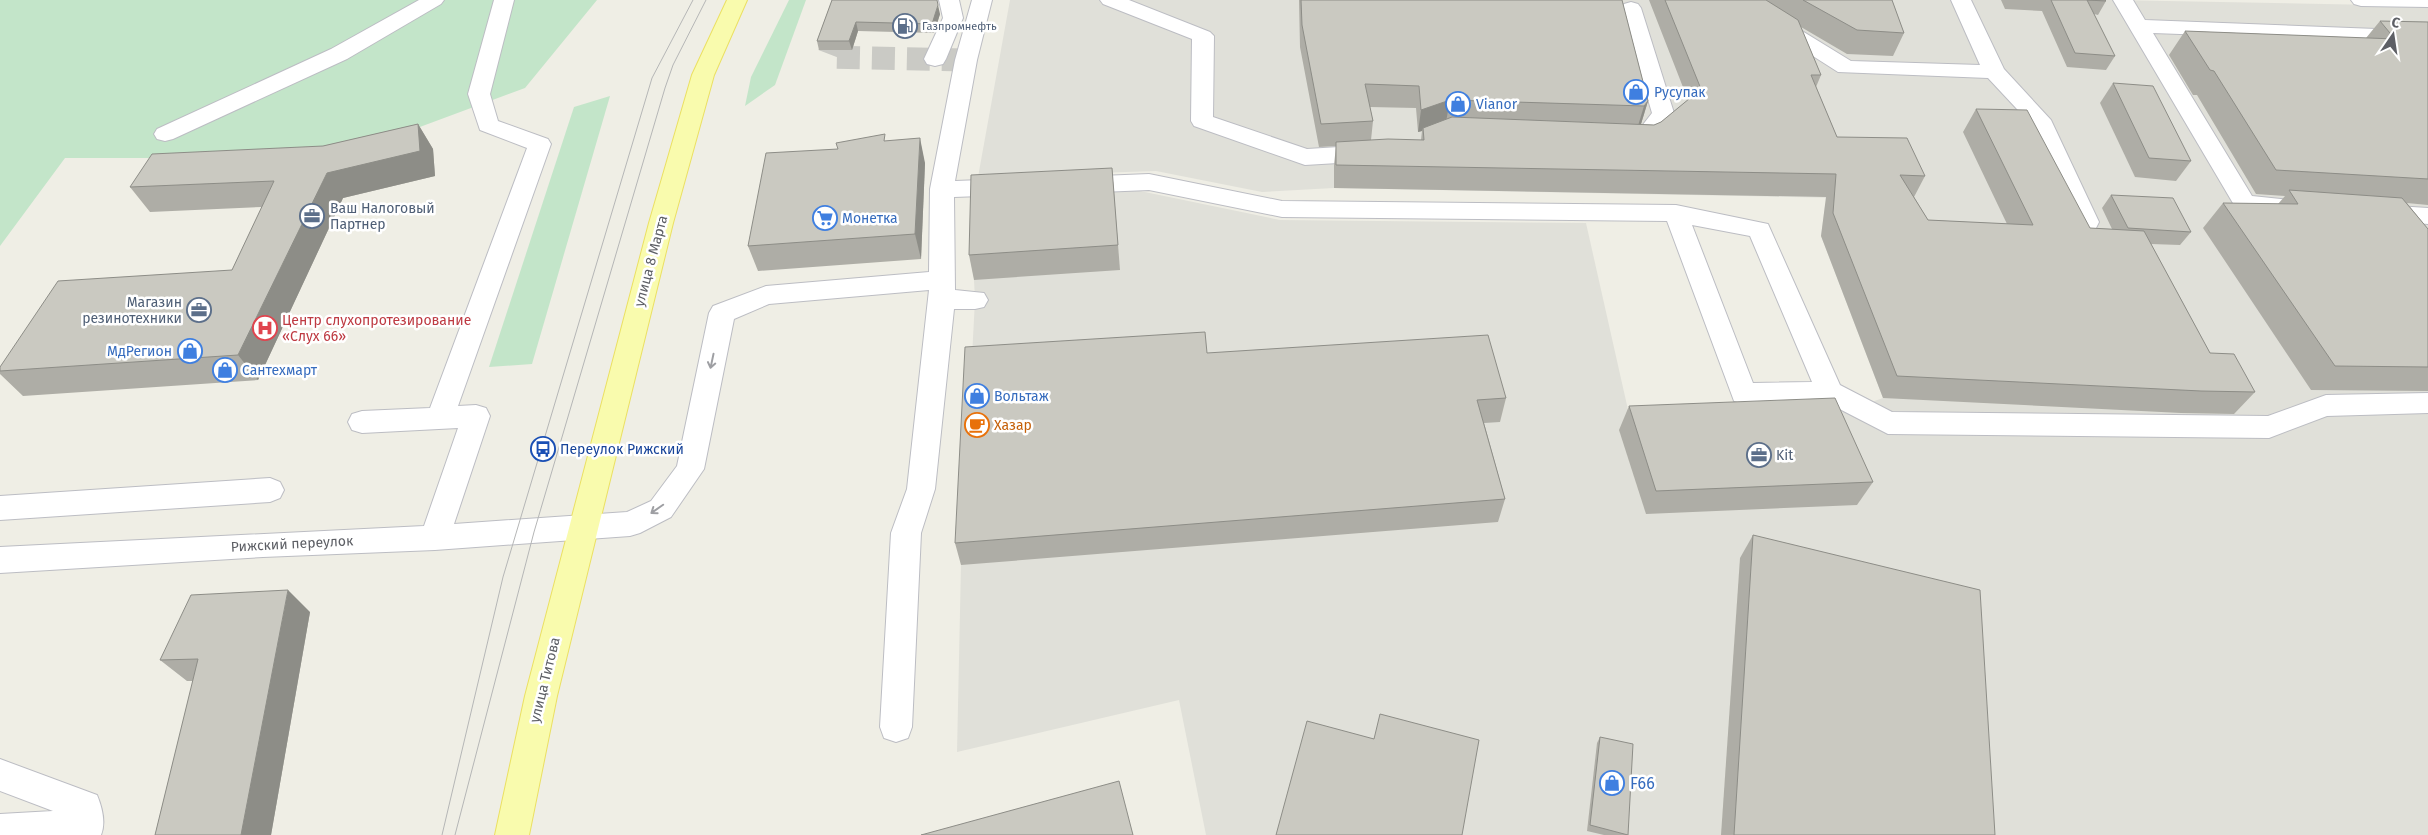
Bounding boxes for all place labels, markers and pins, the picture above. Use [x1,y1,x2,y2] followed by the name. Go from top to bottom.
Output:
[892,13,918,39] fuel station icon: Газпромнефть
[922,20,997,33] place label: Газпромнефть
[1623,79,1649,105] shop icon: Русупак
[1654,84,1706,101] place label: Русупак
[1445,91,1471,117] shop icon: Vianor
[1476,96,1518,113] place label: Vianor
[330,200,435,233] place label: Ваш Налоговый Партнер
[299,203,325,229] office icon: Ваш Налоговый Партнер
[812,205,838,231] supermarket icon: Монетка
[842,210,898,227] place label: Монетка
[82,294,182,327] place label: Магазин резинотехники
[186,297,212,323] office icon: Магазин резинотехники
[282,312,471,345] place label: Центр слухопротезирование «Слух 66»
[252,315,278,341] hospital icon: Центр слухопротезирование «Слух 66»
[177,338,203,364] shop icon: МдРегион
[107,343,172,360] place label: МдРегион
[212,357,238,383] shop icon: Сантехмарт
[242,362,318,379] place label: Сантехмарт
[964,383,990,409] shop icon: Вольтаж
[994,388,1049,405] place label: Вольтаж
[964,412,990,438] cafe icon: Хазар
[994,417,1032,434] place label: Хазар
[530,436,556,462] bus stop icon: Переулок Рижский
[560,441,684,458] place label: Переулок Рижский
[1746,442,1772,468] office icon: Kit
[1776,447,1794,464] place label: Kit
[1599,770,1625,796] shop icon: F66
[1630,774,1655,793] place label: F66

